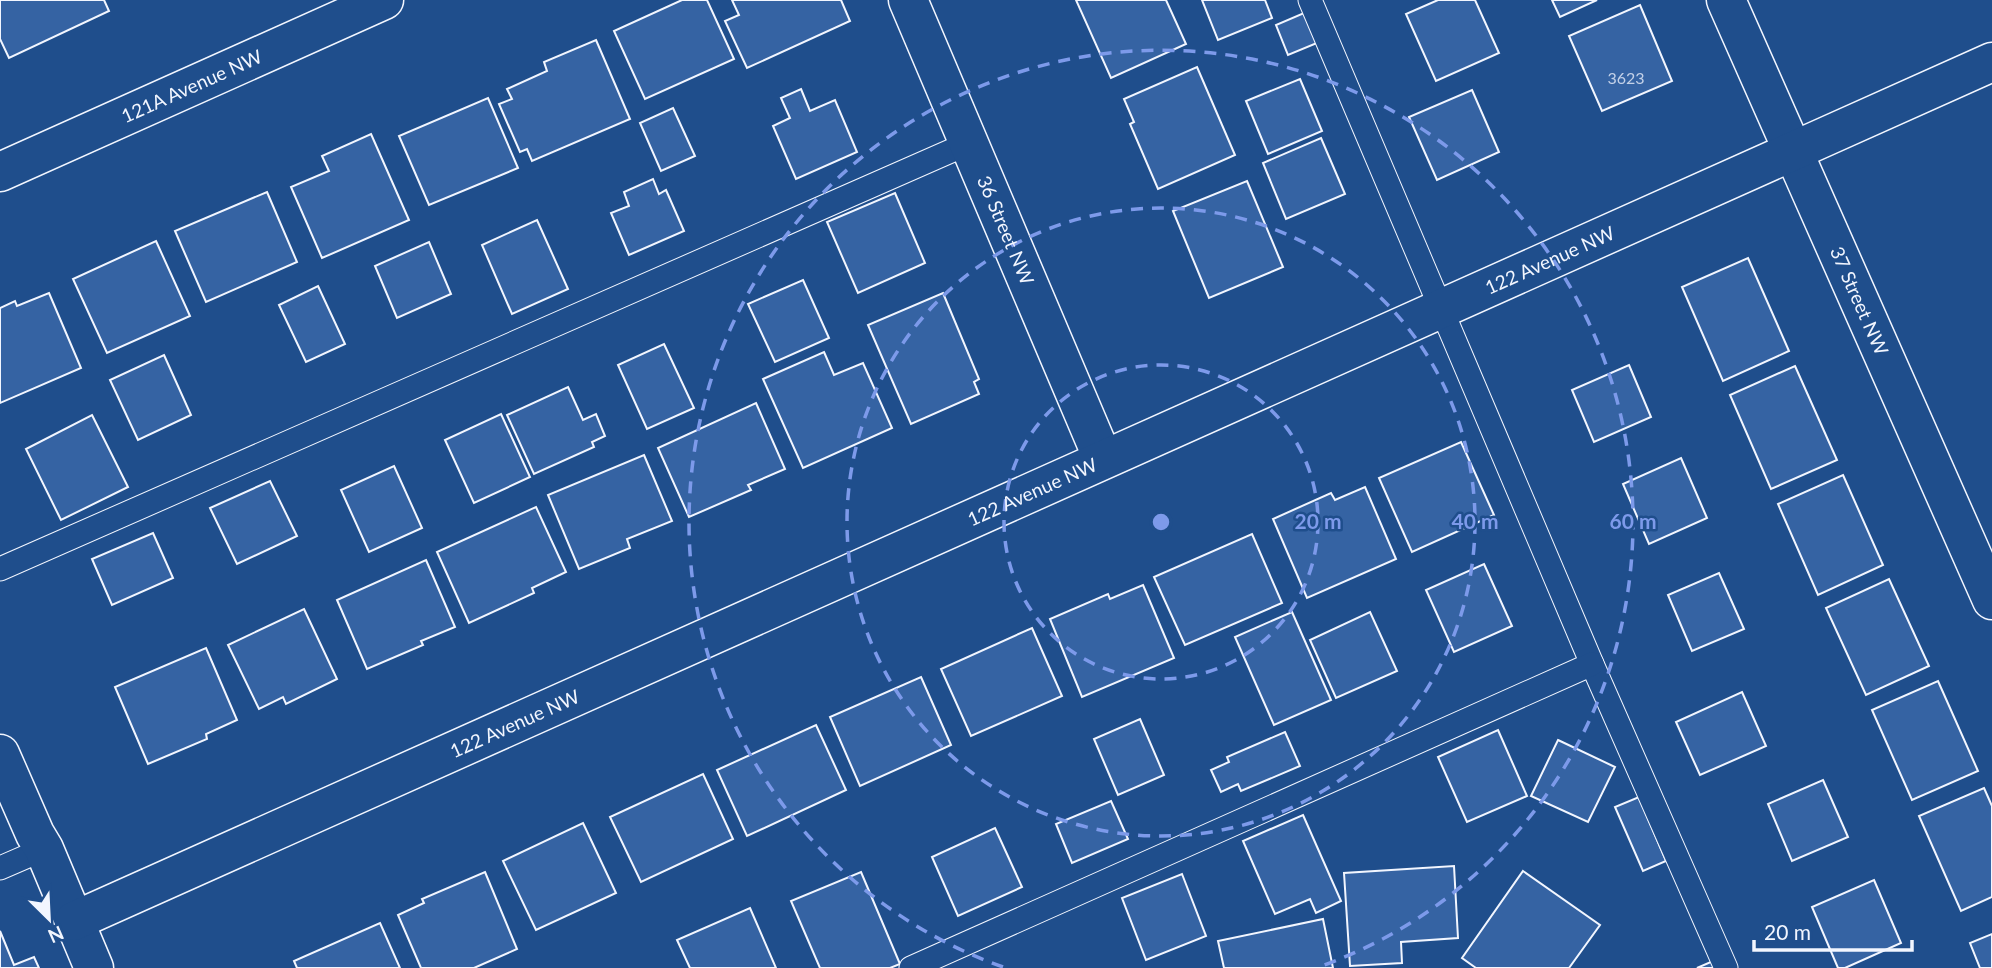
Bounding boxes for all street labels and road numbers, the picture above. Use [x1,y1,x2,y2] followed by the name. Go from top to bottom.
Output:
[118,44,266,127] street label: 121A Avenue NW
[973,172,1040,288] street label: 36 Street NW
[1481,221,1618,299] street label: 122 Avenue NW
[1826,243,1894,359] street label: 37 Street NW
[964,452,1101,530] street label: 122 Avenue NW
[446,684,583,762] street label: 122 Avenue NW

